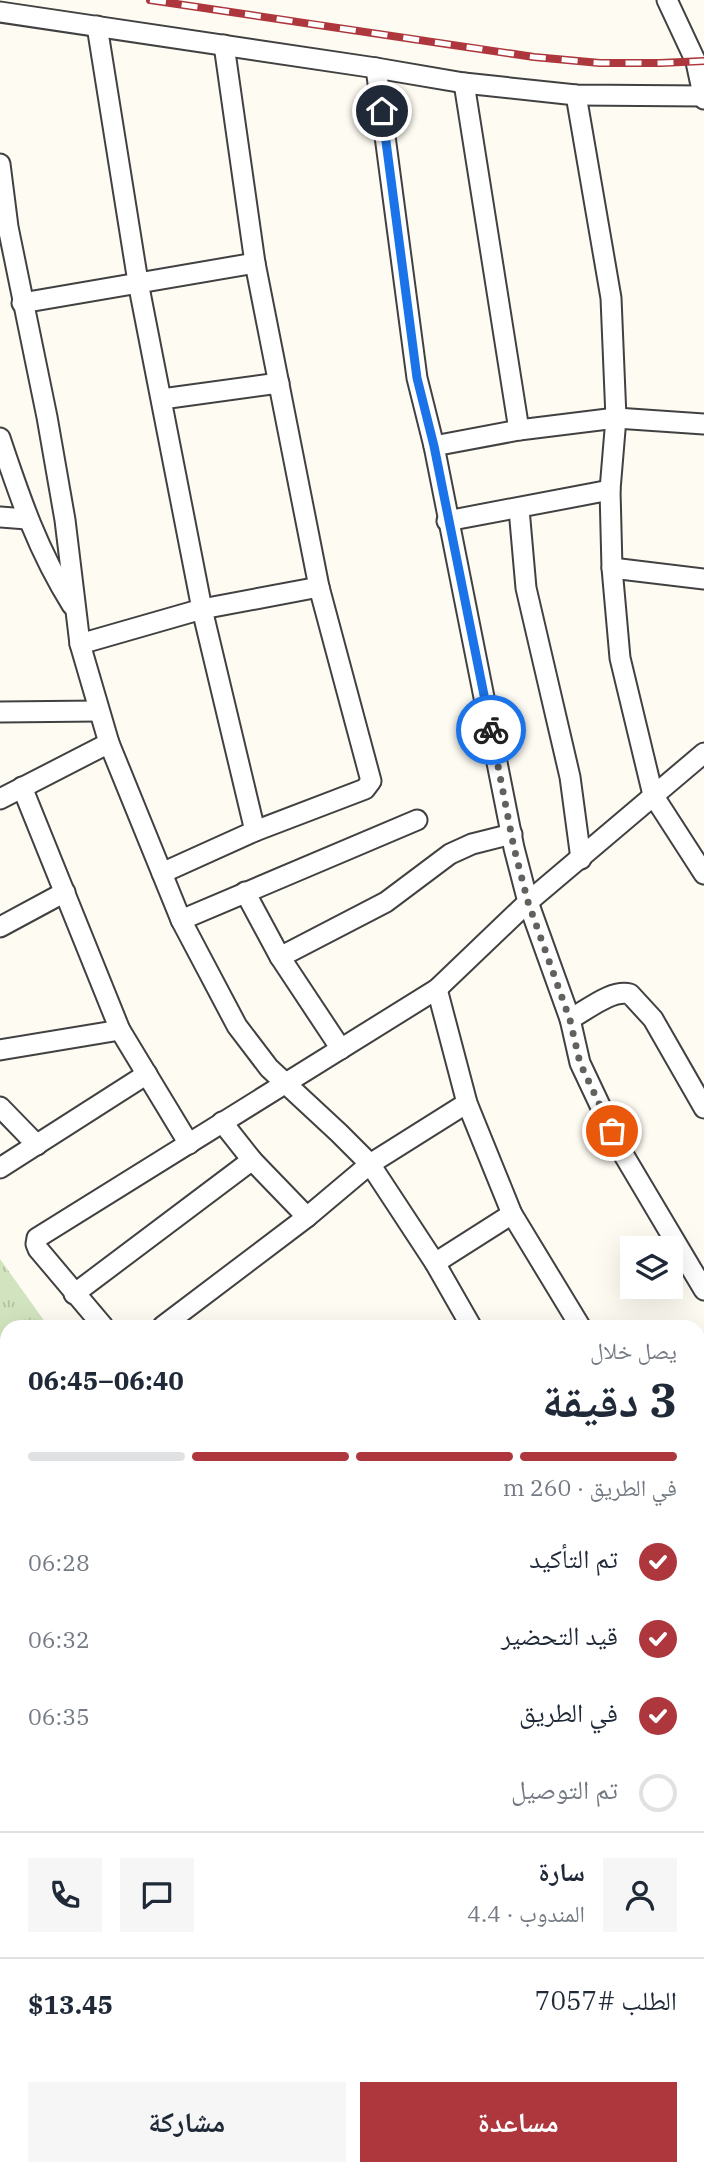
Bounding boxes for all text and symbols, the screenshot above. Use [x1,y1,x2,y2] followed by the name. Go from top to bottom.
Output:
[352,81,412,141] pin
[363,92,401,130] icon: home
[456,695,526,765] courier
[472,711,510,749] icon: bike
[582,1101,642,1161] pin
[593,1112,631,1150] icon: bag
[620,1236,683,1299] map controls
[620,1236,683,1299] button: layers
[590,1335,677,1365] text: يصل خلال
[28,1363,184,1397] text: 06:40–06:45
[542,1370,677,1430] text: 3 دقيقة
[503,1472,677,1502] text: في الطريق · 260 m
[529,1541,618,1575] text: تم التأكيد
[639,1543,677,1581] icon: check
[28,1547,90,1577] text: 06:28
[501,1618,618,1652] text: قيد التحضير
[639,1620,677,1658] icon: check
[28,1624,90,1654] text: 06:32
[519,1695,618,1729] text: في الطريق
[639,1697,677,1735] icon: check
[28,1701,90,1731] text: 06:35
[511,1772,618,1806] text: تم التوصيل
[538,1854,585,1888] text: سارة
[28,1858,102,1932] button: phone
[120,1858,194,1932] button: chat
[603,1858,677,1932] button: person
[467,1898,585,1928] text: المندوب · 4.4
[535,1983,677,2017] text: الطلب #7057
[28,1987,113,2021] text: $13.45
[28,2082,346,2162] button: مشاركة
[360,2082,677,2162] button: مساعدة

